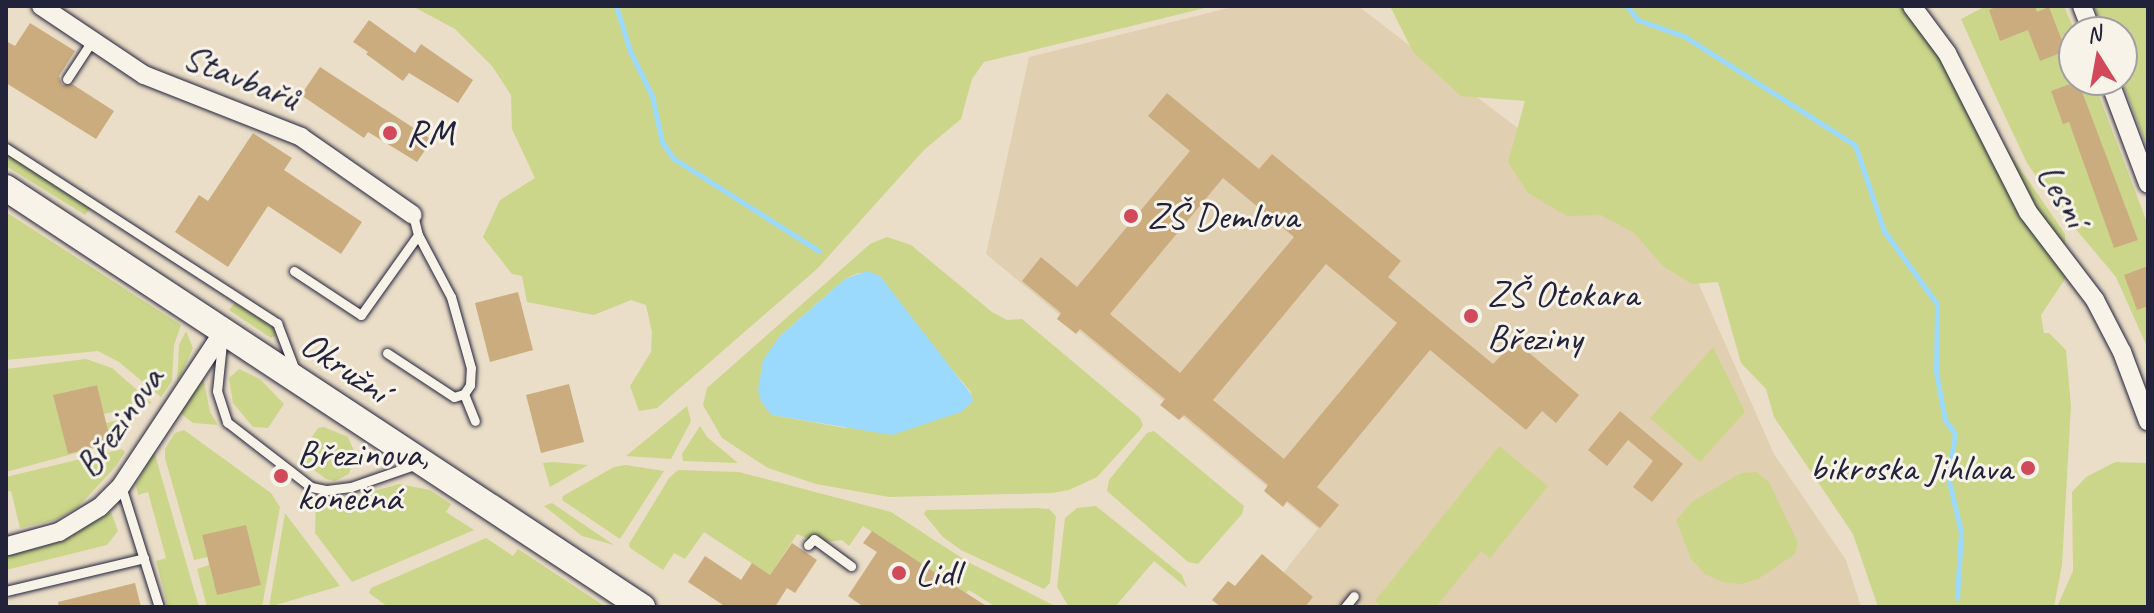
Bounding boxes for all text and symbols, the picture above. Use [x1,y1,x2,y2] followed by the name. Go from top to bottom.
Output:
[2058,16,2138,96] north arrow
[2084,19,2103,49] text: N
[177,33,305,121] street label: Stavbařů
[406,110,454,156] place label: RM
[381,124,399,142] marker: RM
[2027,155,2099,235] street label: Lesní
[1147,193,1298,239] place label: ZŠ Demlova
[1122,207,1140,225] marker: ZŠ Demlova
[1487,271,1638,360] place label: ZŠ Otokara Březiny
[1462,307,1480,325] marker: ZŠ Otokara Březiny
[292,321,398,413] street label: Okružní
[65,358,173,486] street label: Březinova
[297,431,429,520] place label: Březinova, konečná
[1809,445,2012,491] place label: bikroska Jihlava
[2019,459,2037,477] marker: bikroska Jihlava
[272,467,290,485] marker: Březinova, konečná
[915,550,960,596] place label: Lidl
[890,564,908,582] marker: Lidl

